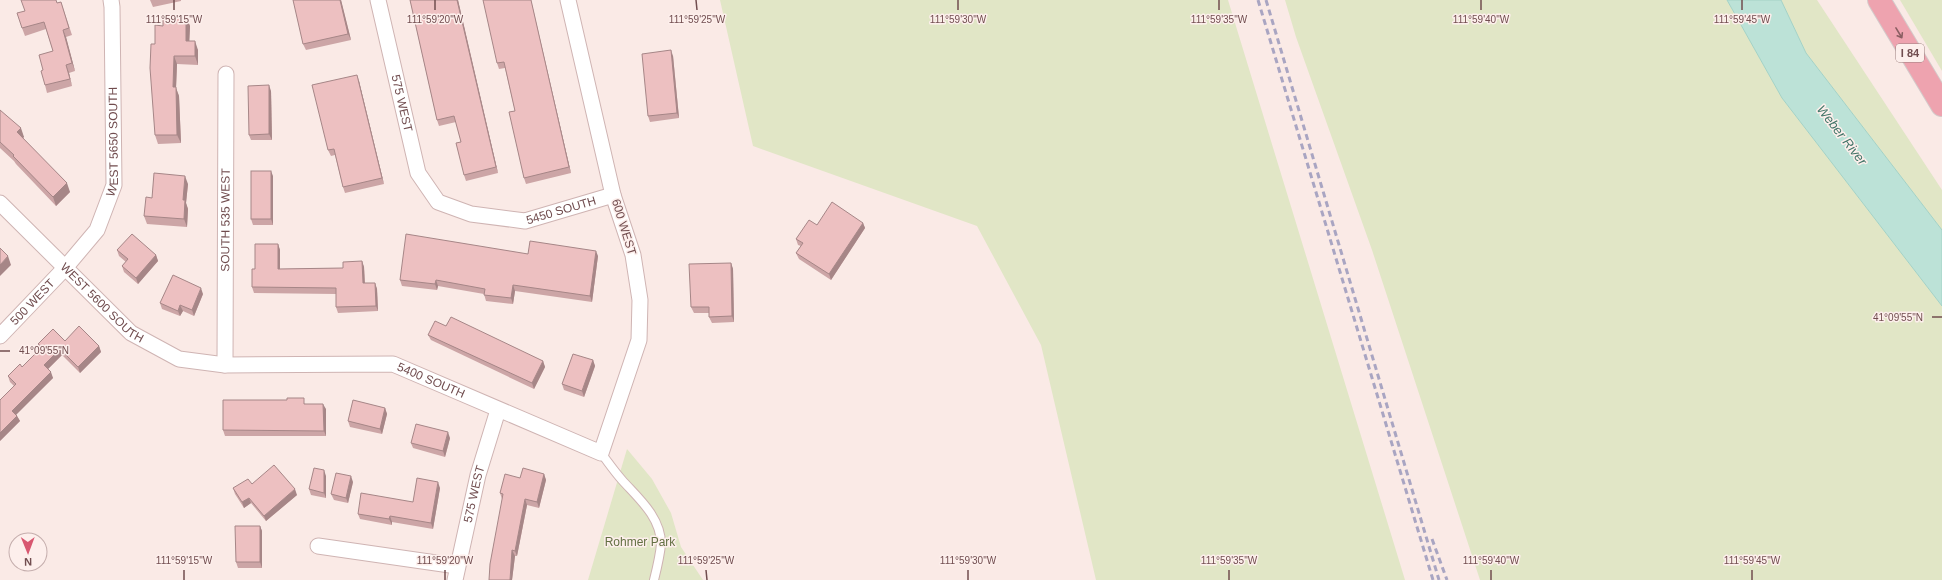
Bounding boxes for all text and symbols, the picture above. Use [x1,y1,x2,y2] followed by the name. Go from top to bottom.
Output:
[146,14,203,25] text: 111°59'15"W
[407,14,464,25] text: 111°59'20"W
[669,14,726,25] text: 111°59'25"W
[930,14,987,25] text: 111°59'30"W
[1191,14,1248,25] text: 111°59'35"W
[1453,14,1510,25] text: 111°59'40"W
[1714,14,1771,25] text: 111°59'45"W
[1895,27,1903,38] one-way arrow
[1896,44,1924,62] road number: I 84
[389,73,415,134] street label: 575 WEST
[103,87,121,199] street label: WEST 5650 SOUTH
[1814,102,1870,169] water label: Weber River
[218,168,233,272] street label: SOUTH 535 WEST
[525,193,598,227] street label: 5450 SOUTH
[609,197,639,257] street label: 600 WEST
[58,260,146,346] street label: WEST 5600 SOUTH
[7,276,58,328] street label: 500 WEST
[1873,312,1923,323] text: 41°09'55"N
[19,345,69,356] text: 41°09'55"N
[395,360,467,401] street label: 5400 SOUTH
[461,463,488,524] street label: 575 WEST
[8,532,48,572] north arrow
[605,535,676,549] park label: Rohmer Park
[156,555,213,566] text: 111°59'15"W
[417,555,474,566] text: 111°59'20"W
[678,555,735,566] text: 111°59'25"W
[940,555,997,566] text: 111°59'30"W
[1201,555,1258,566] text: 111°59'35"W
[1463,555,1520,566] text: 111°59'40"W
[1724,555,1781,566] text: 111°59'45"W
[24,556,32,568] text: N

